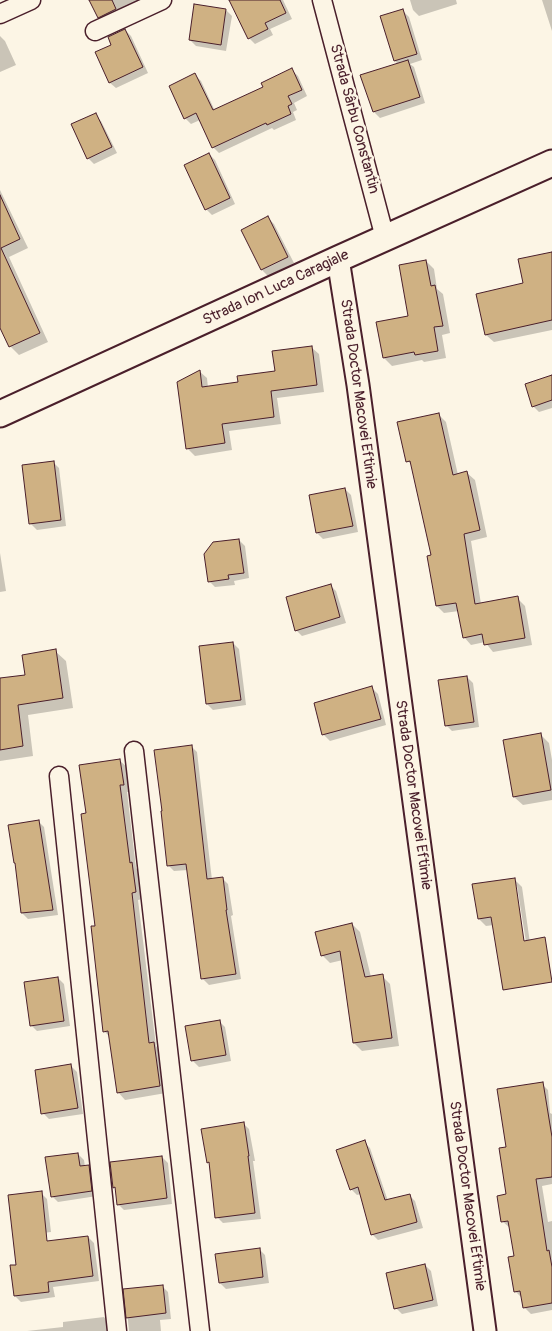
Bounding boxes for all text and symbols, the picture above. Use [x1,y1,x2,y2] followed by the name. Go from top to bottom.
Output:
[325,42,383,196] street label: Strada Sârbu Constantin
[200,246,352,330] street label: Strada Ion Luca Caragiale
[336,298,380,490] street label: Strada Doctor Macovei Eftimie
[391,699,435,891] street label: Strada Doctor Macovei Eftimie
[445,1100,489,1292] street label: Strada Doctor Macovei Eftimie

